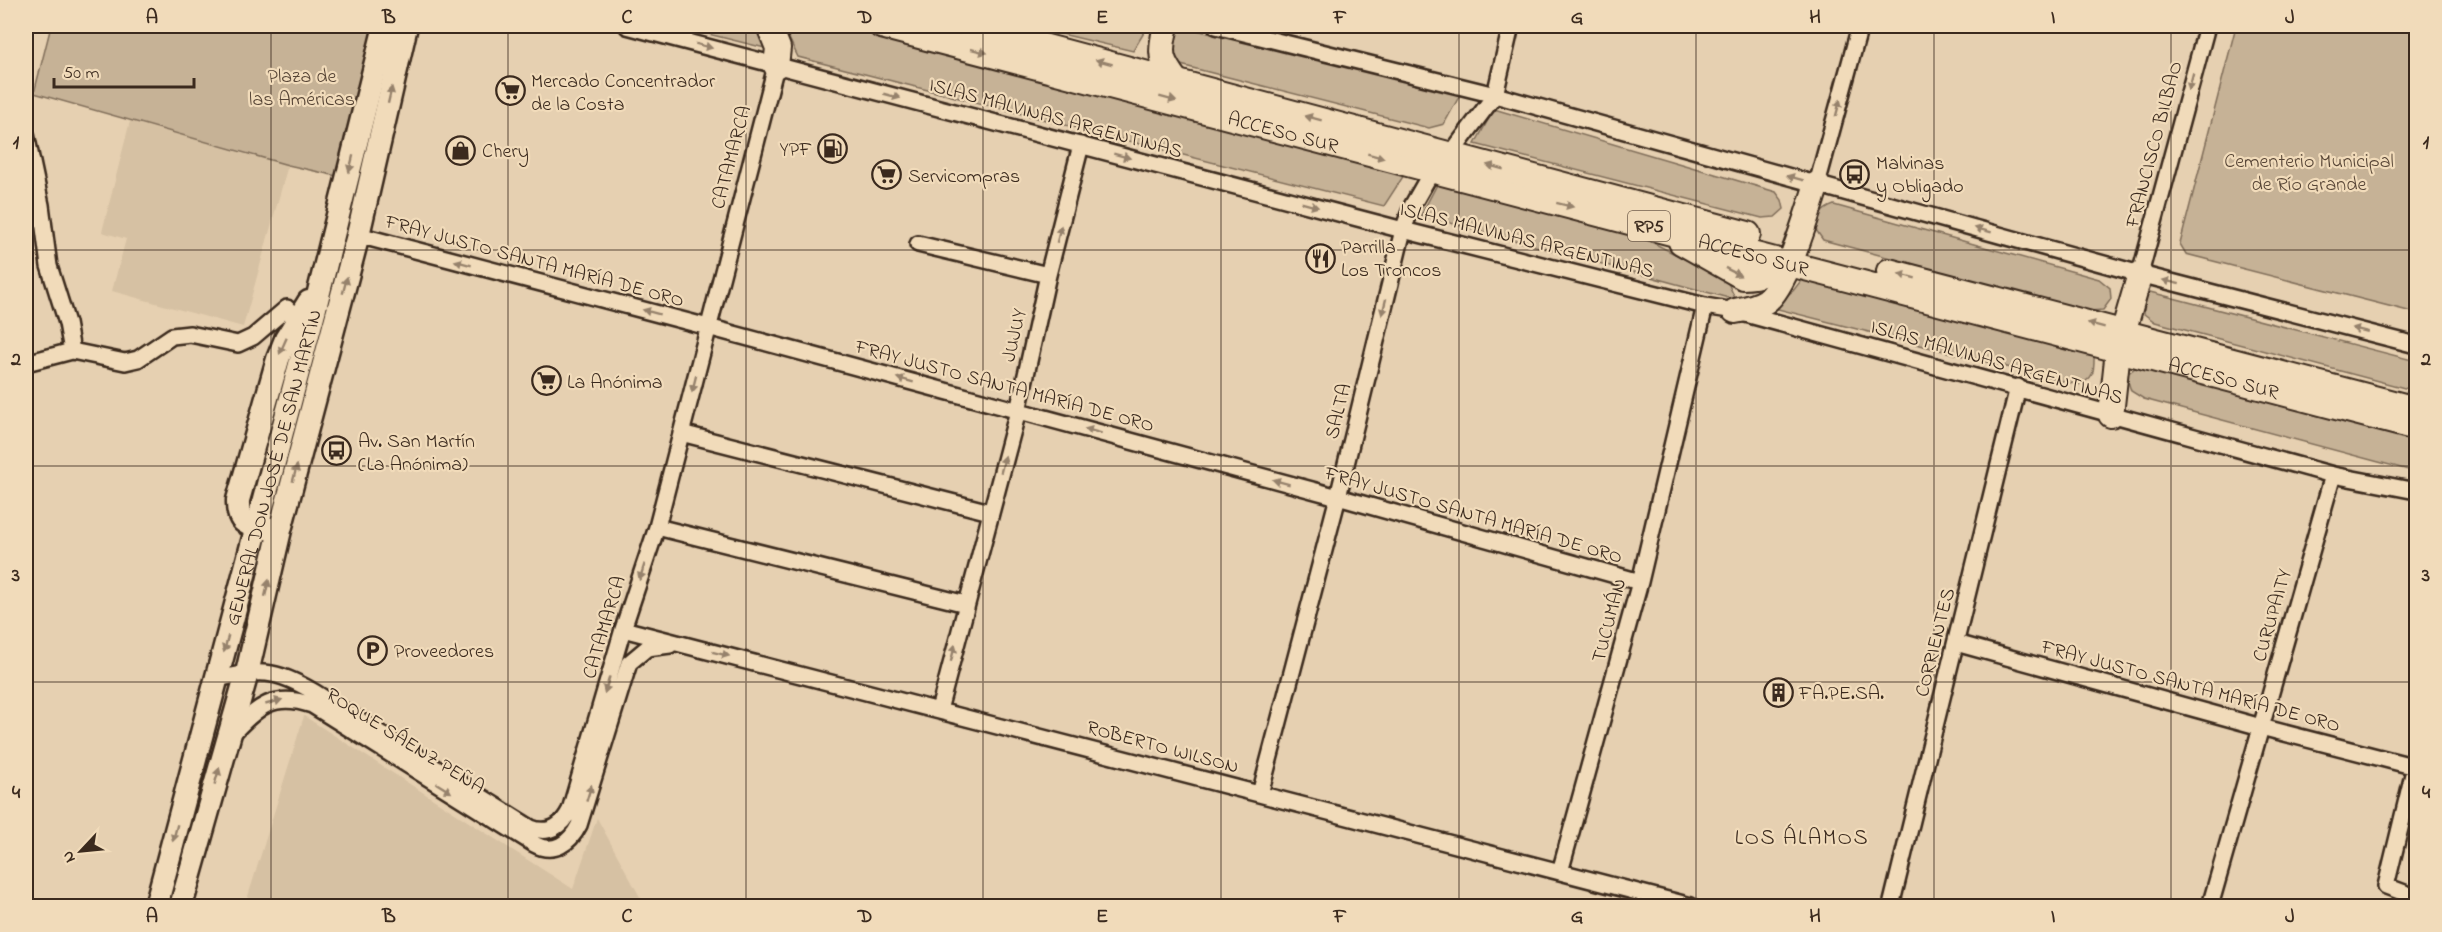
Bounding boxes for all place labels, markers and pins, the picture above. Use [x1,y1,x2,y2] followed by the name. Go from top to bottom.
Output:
[531,68,716,120] place label: Mercado Concentrador de la Costa
[494,75,526,107] supermarket icon: Mercado Concentrador de la Costa
[817,132,849,164] fuel station icon: YPF
[445,134,477,166] shop icon: Chery
[779,136,812,165] place label: YPF
[482,138,529,167] place label: Chery
[1876,150,1964,203] place label: Malvinas y Obligado
[1839,158,1871,190] bus stop icon: Malvinas y Obligado
[871,159,903,191] supermarket icon: Servicompras
[908,163,1020,192] place label: Servicompras
[1341,234,1441,286] place label: Parrilla Los Troncos
[1304,242,1336,274] restaurant icon: Parrilla Los Troncos
[530,365,562,397] supermarket icon: La Anónima
[567,369,663,398] place label: La Anónima
[358,428,475,480] place label: Av. San Martín (La Anónima)
[321,435,353,467] bus stop icon: Av. San Martín (La Anónima)
[357,634,389,666] parking icon: Proveedores
[394,638,494,667] place label: Proveedores
[1762,676,1794,708] building icon: FA.PE.SA.
[1798,680,1884,709] place label: FA.PE.SA.

